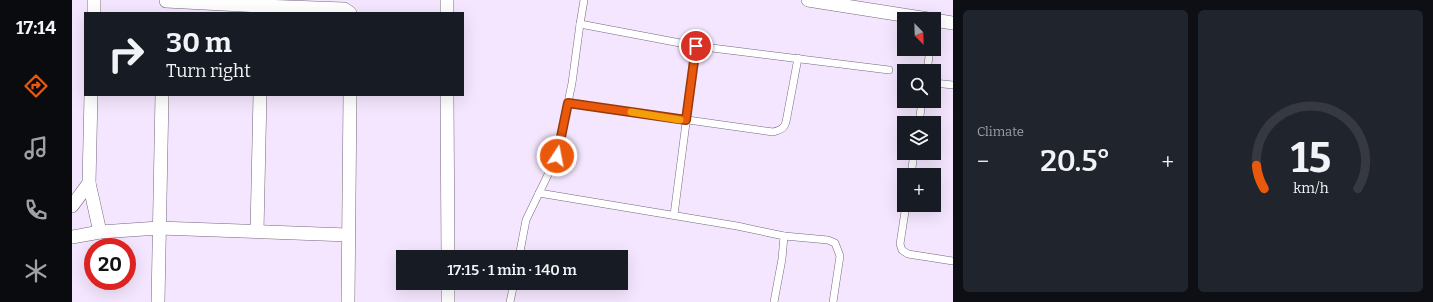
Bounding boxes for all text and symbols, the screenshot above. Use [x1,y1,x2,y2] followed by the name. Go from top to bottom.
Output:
[897,12,941,56] north arrow
[897,12,941,212] map controls
[16,17,56,39] text: 17:14
[166,26,232,59] text: 30 m
[100,28,152,80] icon: right
[679,29,713,63] pin
[685,35,707,57] icon: arrive
[166,60,251,82] text: Turn right
[897,64,941,108] button: search
[22,72,50,100] icon: directions
[897,116,941,160] button: layers
[977,124,1024,139] text: Climate
[1290,133,1331,183] text: 15
[22,134,50,162] icon: music
[536,135,578,177] position arrow
[1040,143,1110,179] text: 20.5°
[977,148,989,175] text: −
[1161,148,1174,175] text: +
[897,168,941,212] button: +
[1293,180,1328,197] text: km/h
[22,196,50,224] icon: phone
[84,238,136,290] speed limit sign: 20
[22,257,50,285] icon: climate
[447,261,577,279] text: 17:15 · 1 min · 140 m

